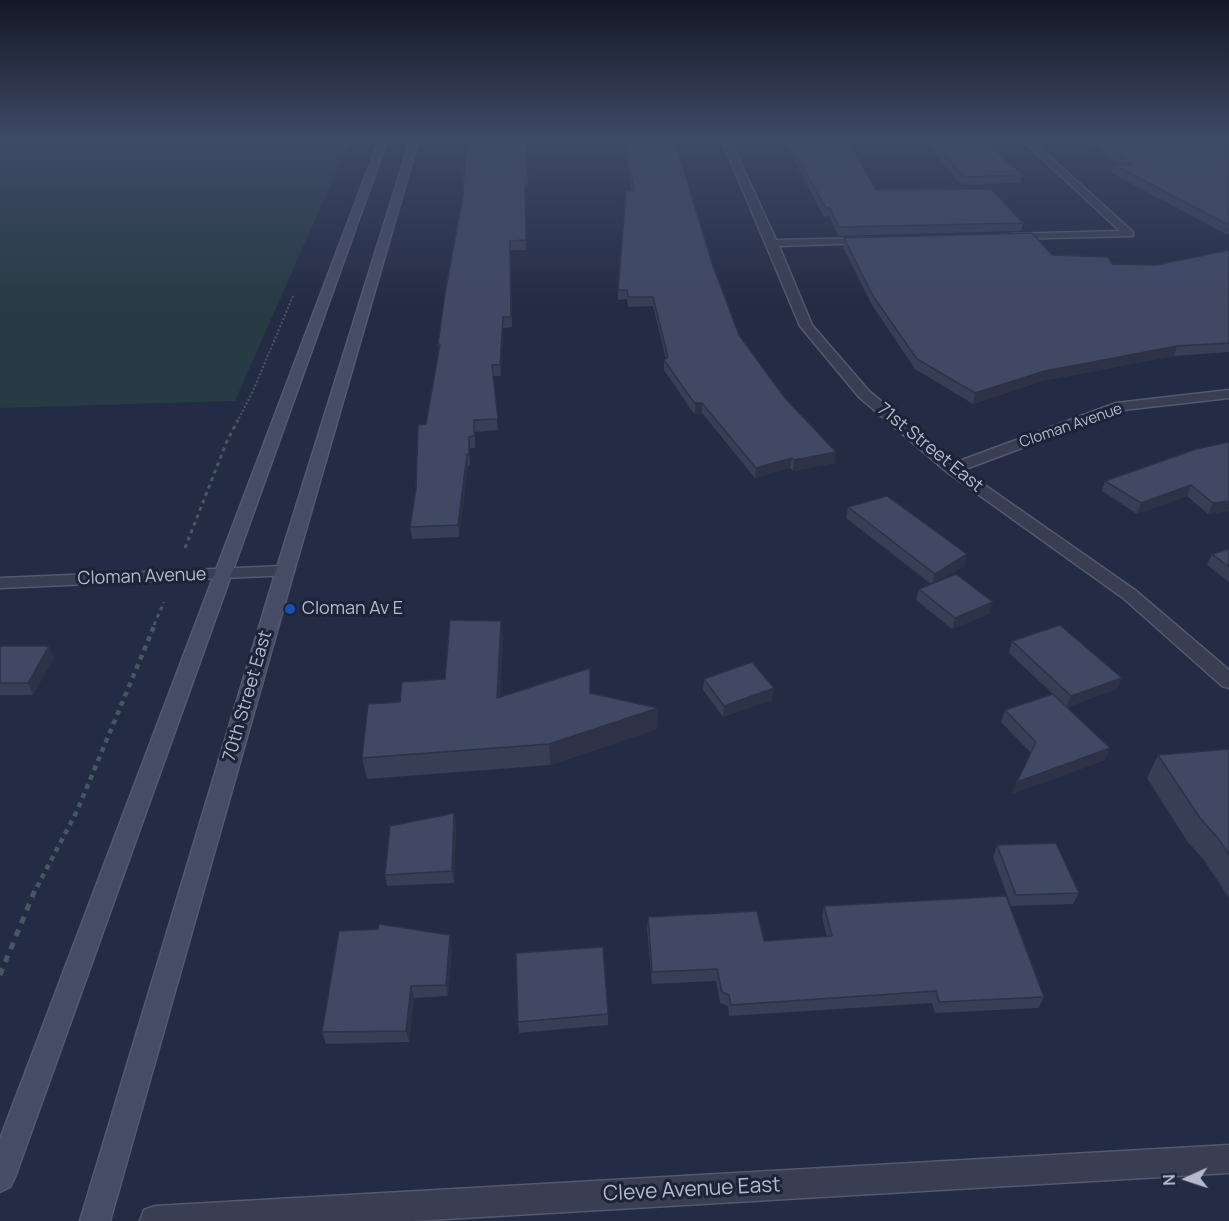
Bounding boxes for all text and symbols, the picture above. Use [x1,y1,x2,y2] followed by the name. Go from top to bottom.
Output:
[873,399,987,497] street label: 71st Street East
[1017,400,1125,452] street label: Cloman Avenue
[77,564,207,590] street label: Cloman Avenue
[302,598,403,620] place label: Cloman Av E
[283,602,297,616] marker: Cloman Av E
[219,628,277,764] street label: 70th Street East
[1157,1149,1217,1209] north arrow
[603,1173,781,1207] street label: Cleve Avenue East
[1158,1174,1180,1186] text: N

